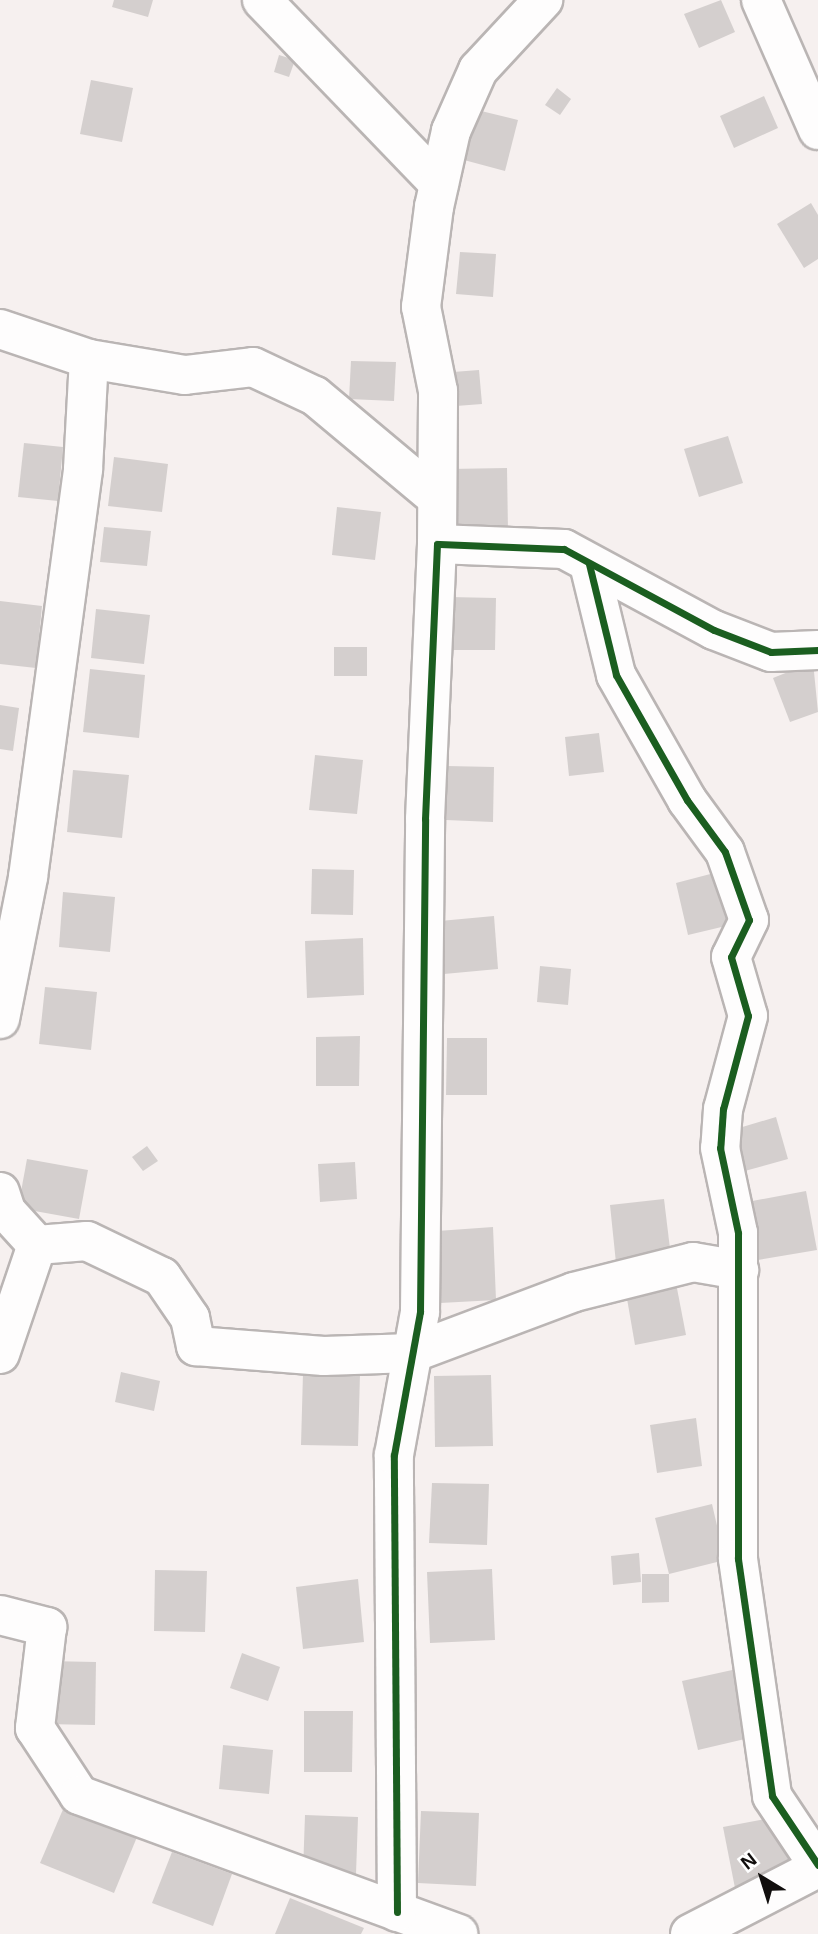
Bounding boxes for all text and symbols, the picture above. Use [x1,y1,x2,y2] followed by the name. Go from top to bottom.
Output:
[727,1843,797,1913] north arrow
[737,1849,761,1874] text: N

